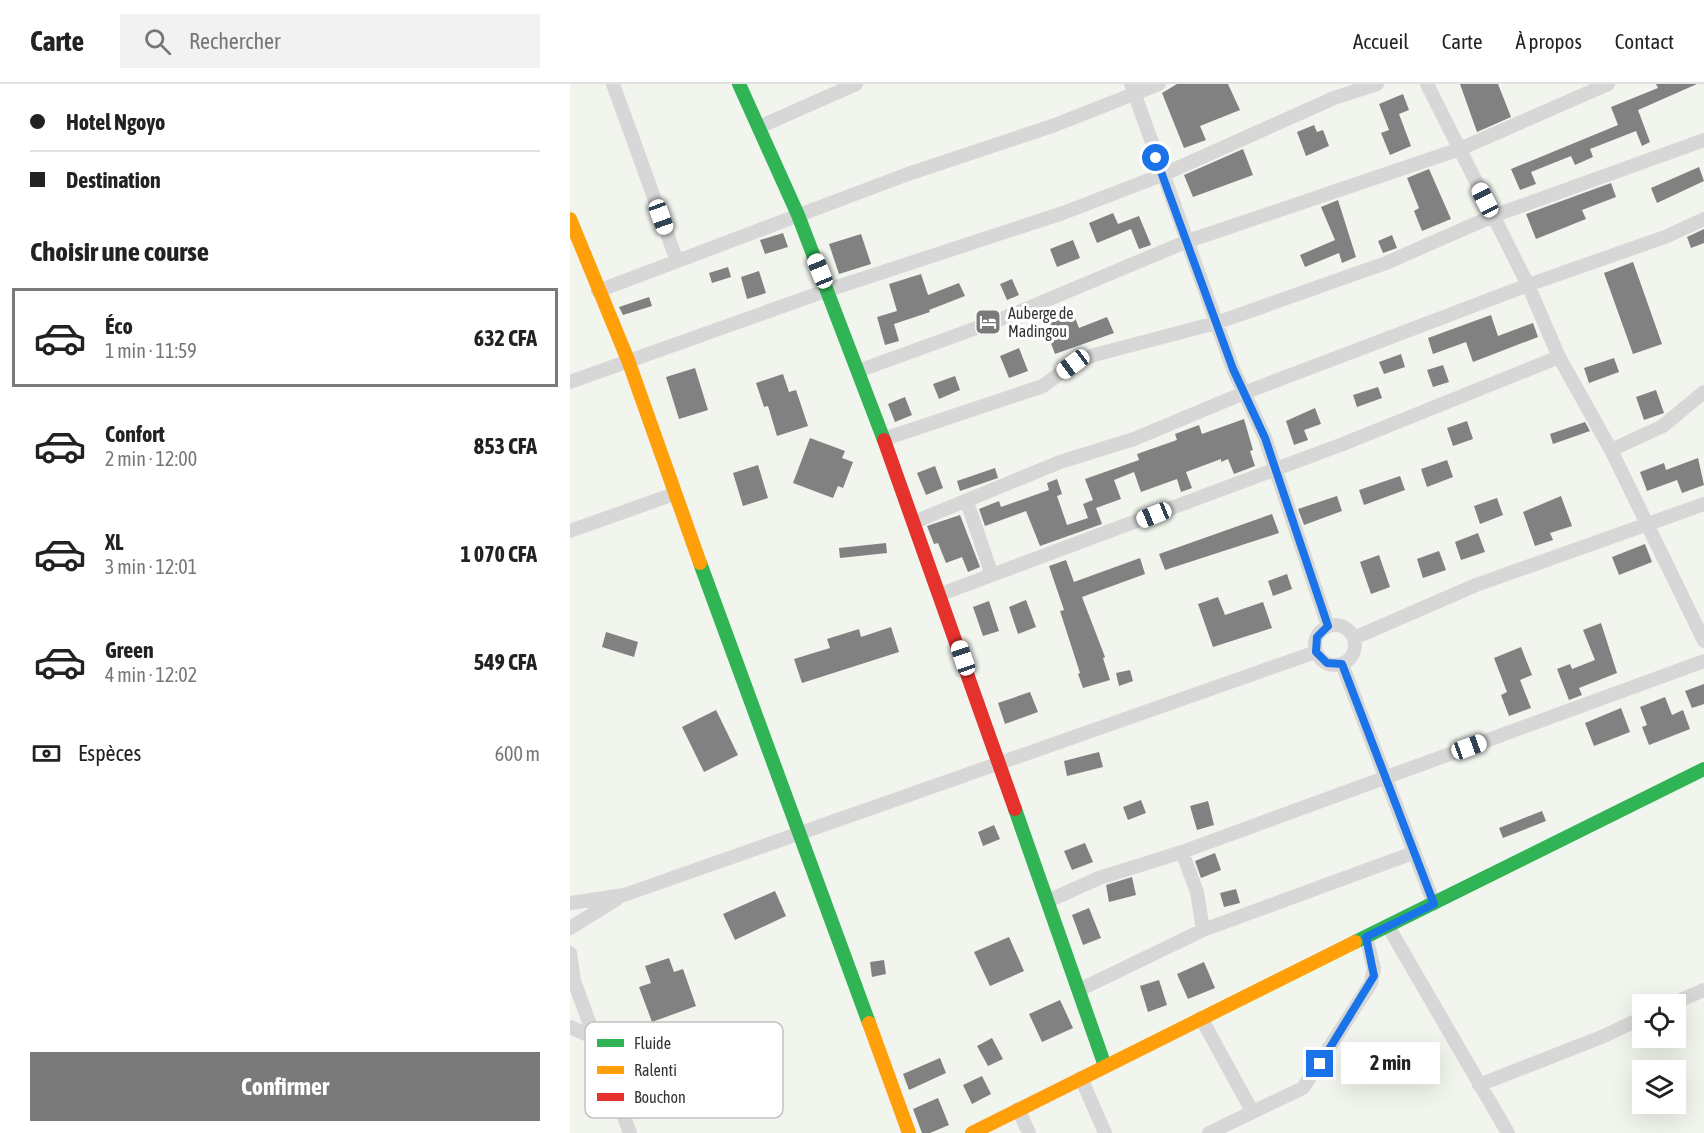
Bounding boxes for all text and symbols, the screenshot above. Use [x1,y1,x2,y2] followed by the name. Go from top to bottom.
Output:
[120,14,540,68] search box
[30,25,84,57] text: Carte
[141,25,174,58] icon: search
[189,28,281,54] text: Rechercher
[1353,29,1409,53] text: Accueil
[1442,29,1482,53] text: Carte
[1515,29,1582,53] text: À propos
[1615,29,1674,53] text: Contact
[66,109,165,135] text: Hotel Ngoyo
[1142,144,1169,171] route start
[66,167,161,193] text: Destination
[1469,180,1501,220] car
[646,197,676,237] car
[30,236,209,267] text: Choisir une course
[805,251,835,291] car
[1008,304,1074,341] place label: Auberge de Madingou
[973,307,1003,337] hotel icon: Auberge de Madingou
[33,311,87,365] icon: car
[105,313,133,339] text: Éco
[474,325,537,351] text: 632 CFA
[105,339,197,362] text: 1 min · 11:59
[1053,346,1093,382] car
[33,419,87,473] icon: car
[105,421,165,447] text: Confort
[474,433,537,459] text: 853 CFA
[105,447,197,470] text: 2 min · 12:00
[1134,500,1174,530] car
[33,527,87,581] icon: car
[105,529,123,555] text: XL
[461,541,537,567] text: 1 070 CFA
[105,555,197,578] text: 3 min · 12:01
[33,635,87,689] icon: car
[105,637,154,663] text: Green
[949,638,977,678] car
[474,649,537,675] text: 549 CFA
[105,663,197,686] text: 4 min · 12:02
[1449,732,1489,762] car
[30,737,63,770] icon: cash
[78,740,141,766] text: Espèces
[495,742,540,765] text: 600 m
[1632,994,1686,1114] map controls
[1632,994,1686,1048] button: locate
[585,1022,783,1118] legend
[634,1034,671,1052] text: Fluide
[1341,1043,1440,1085] callout: 2 min
[1306,1050,1333,1077] route end
[1370,1051,1411,1074] text: 2 min
[30,1052,540,1121] button: Confirmer
[1632,1060,1686,1114] button: layers
[634,1061,677,1079] text: Ralenti
[634,1088,686,1106] text: Bouchon

